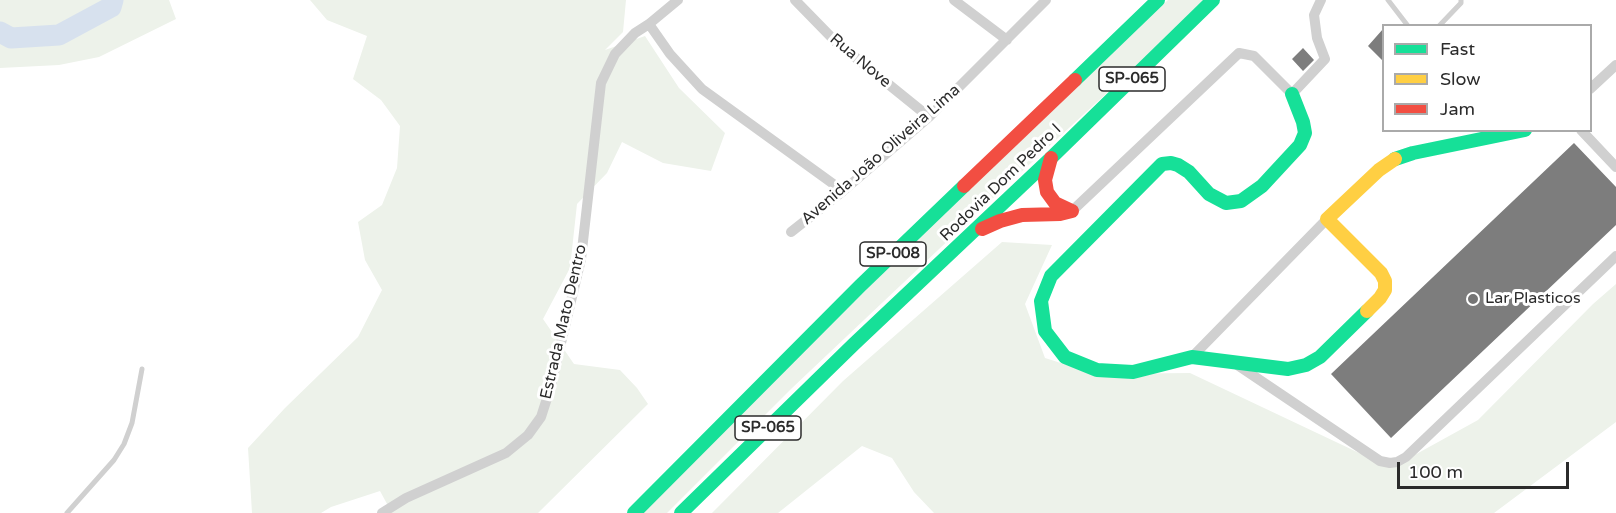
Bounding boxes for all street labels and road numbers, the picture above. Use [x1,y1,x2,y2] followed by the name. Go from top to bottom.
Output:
[826,30,894,92] street label: Rua Nove
[1099,67,1165,91] road number: SP-065
[798,81,964,229] street label: Avenida João Oliveira Lima
[937,120,1065,246] street label: Rodovia Dom Pedro I
[860,242,926,266] road number: SP-008
[537,243,591,401] street label: Estrada Mato Dentro
[735,416,801,440] road number: SP-065

